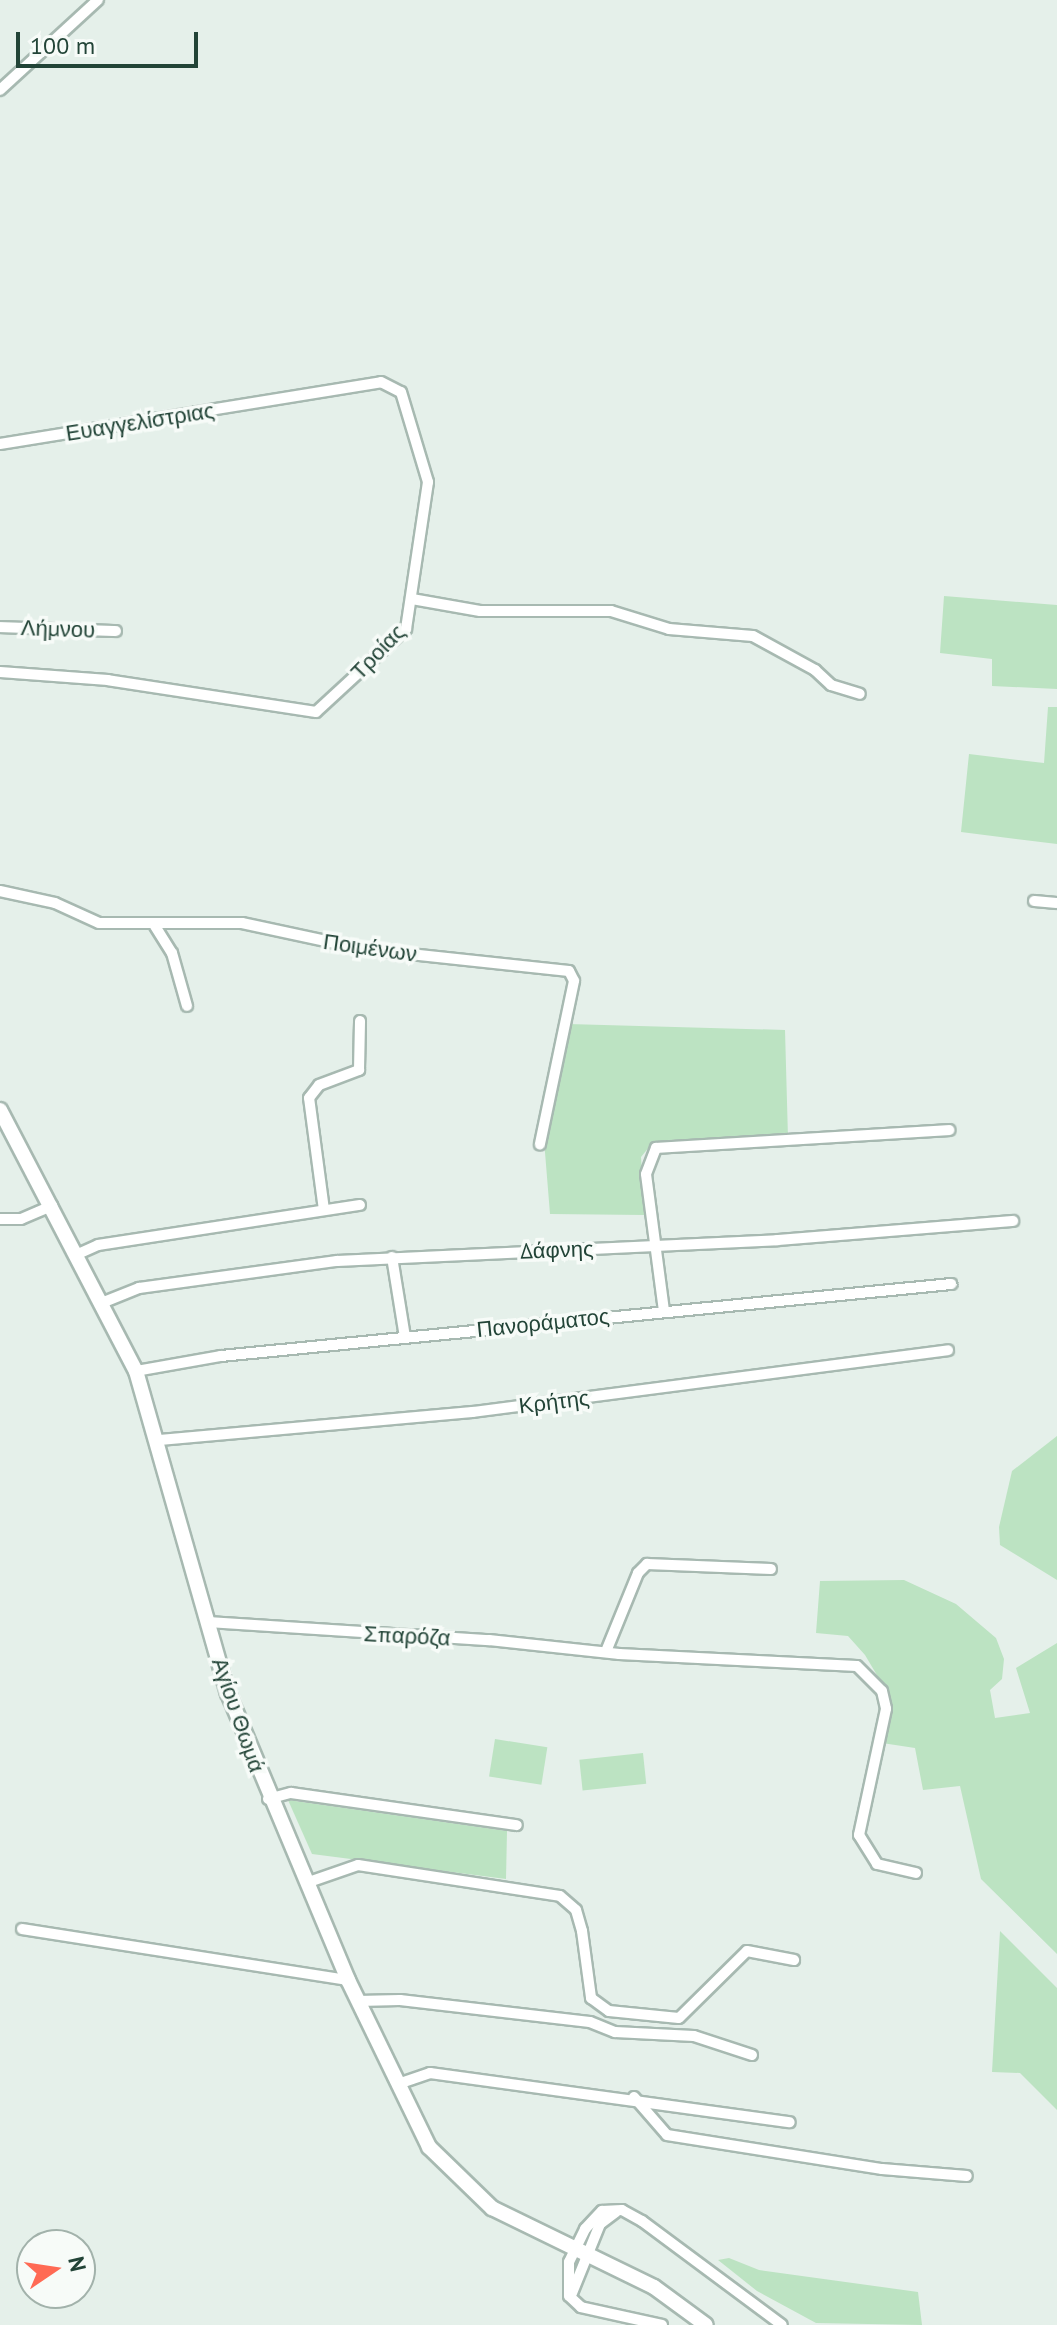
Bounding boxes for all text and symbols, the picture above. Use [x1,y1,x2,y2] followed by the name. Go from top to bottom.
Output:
[20,16,202,66] scale bar
[30,30,95,61] text: 100 m
[64,397,216,447] street label: Ευαγγελίστριας
[20,615,96,643] street label: Λήμνου
[345,619,411,685] street label: Τροίας
[322,928,418,968] street label: Ποιμένων
[520,1236,594,1264] street label: Δάφνης
[475,1303,611,1343] street label: Πανοράματος
[517,1385,591,1419] street label: Κρήτης
[363,1621,451,1651] street label: Σπαρόζα
[206,1654,270,1776] street label: Αγίου Θωμά
[16,2229,96,2309] north arrow
[62,2254,93,2274] text: N

